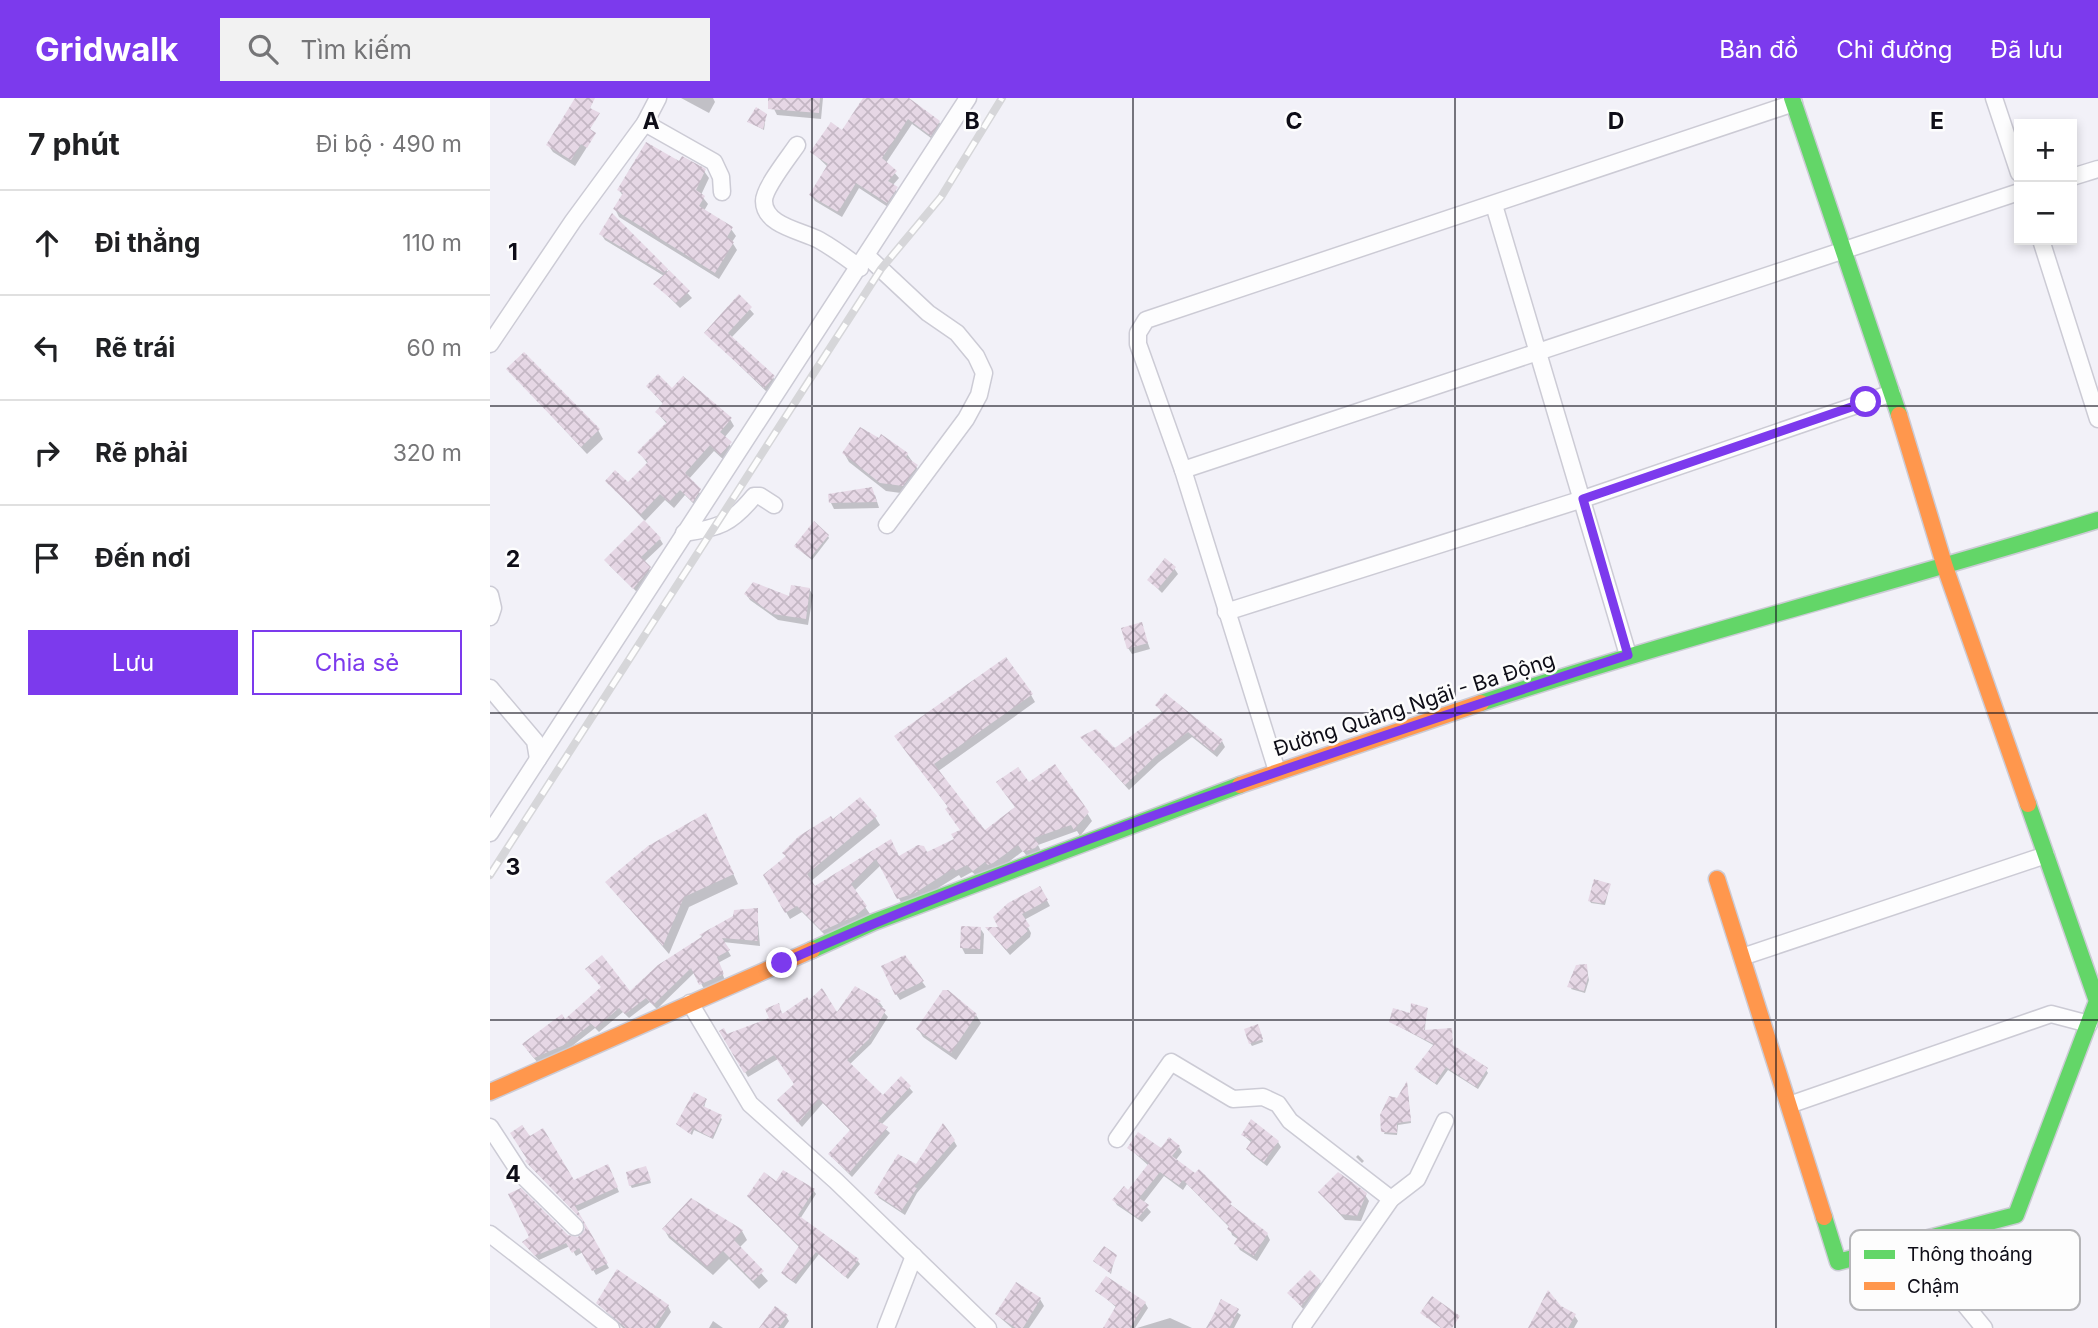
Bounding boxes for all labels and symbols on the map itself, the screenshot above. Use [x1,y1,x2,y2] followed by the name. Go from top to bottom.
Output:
[642,107,660,135] text: A
[964,107,980,135] text: B
[1285,107,1303,135] text: C
[1608,107,1624,135] text: D
[1930,107,1944,135] text: E
[508,238,518,266] text: 1
[1850,386,1881,417] route start
[506,545,520,573] text: 2
[1270,647,1558,761] street label: Đường Quảng Ngãi - Ba Động
[506,853,520,881] text: 3
[766,947,797,978] route end
[505,1160,521,1188] text: 4
[1850,1230,2080,1310] legend
[1907,1243,2033,1266] text: Thông thoáng
[1907,1275,1959,1298] text: Chậm

